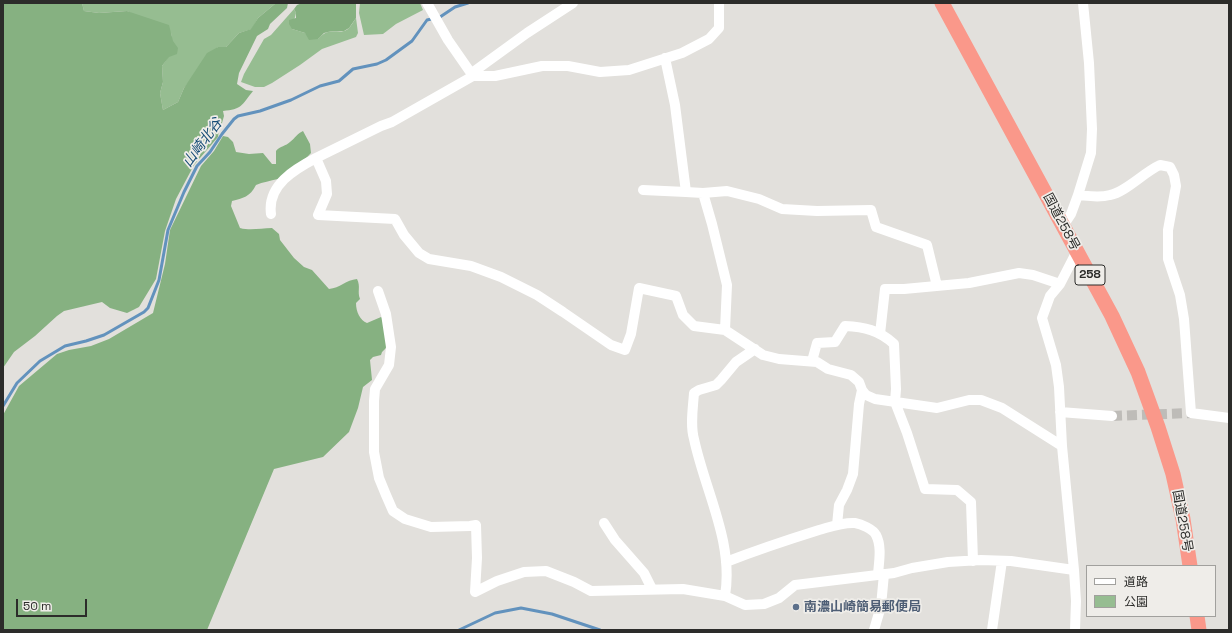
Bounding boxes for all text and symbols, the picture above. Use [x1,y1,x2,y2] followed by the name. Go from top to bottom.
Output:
[180,115,226,171] water label: 山崎北谷
[1039,191,1083,253] street label: 国道258号
[1075,265,1105,285] road number: 258
[1169,489,1195,553] street label: 国道258号
[1086,565,1216,617] legend
[1124,574,1148,590] text: 道路
[18,591,89,617] scale bar
[1124,594,1148,610] text: 公園
[23,598,51,614] text: 50 m
[804,599,921,615] place label: 南濃山崎簡易郵便局
[791,602,801,612] marker: 南濃山崎簡易郵便局

